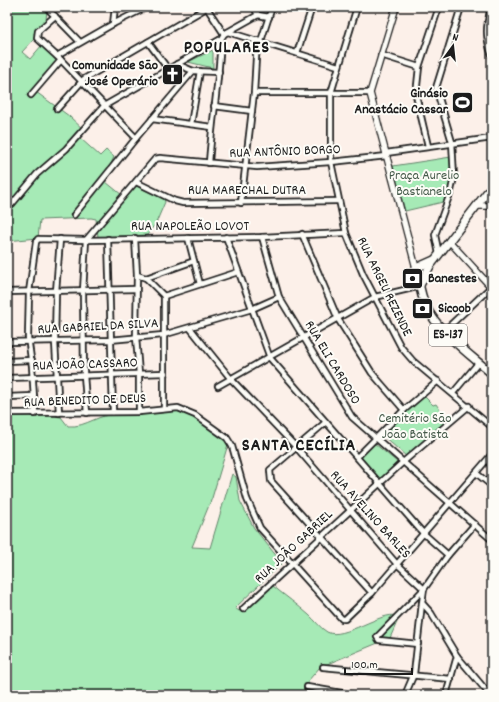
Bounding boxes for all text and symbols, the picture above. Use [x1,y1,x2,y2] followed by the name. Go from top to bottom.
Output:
[433,26,473,66] north arrow
[450,30,460,47] text: N
[184,36,270,61] district label: POPULARES
[72,56,158,92] place label: Comunidade São José Operário
[160,61,186,87] church icon: Comunidade São José Operário
[355,84,449,120] place label: Ginásio Anastácio Cassar
[450,89,476,115] sports icon: Ginásio Anastácio Cassar
[229,140,341,164] street label: RUA ANTÔNIO BORGO
[389,166,459,202] park label: Praça Aurelio Bastianelo
[188,181,306,201] street label: RUA MARECHAL DUTRA
[131,217,249,237] street label: RUA NAPOLEÃO LOVOT
[351,234,417,341] street label: RUA ARGEU REZENDE
[399,266,425,292] bank icon: Banestes
[428,269,477,289] place label: Banestes
[409,296,435,322] bank icon: Sicoob
[438,299,471,319] place label: Sicoob
[37,314,159,340] street label: RUA GABRIEL DA SILVA
[299,317,365,409] street label: RUA ELI CARDOSO
[429,324,467,346] road number: ES-137
[32,353,138,377] street label: RUA JOÃO CASSARO
[24,389,146,413] street label: RUA BENEDITO DE DEUS
[378,409,452,445] park label: Cemitério São João Batista
[242,434,356,459] district label: SANTA CECÍLIA
[325,466,415,564] street label: RUA AVELINO BARLES
[250,505,338,589] street label: RUA JOÃO GABRIEL
[345,650,412,676] scale bar
[351,657,378,674] text: 100 m

